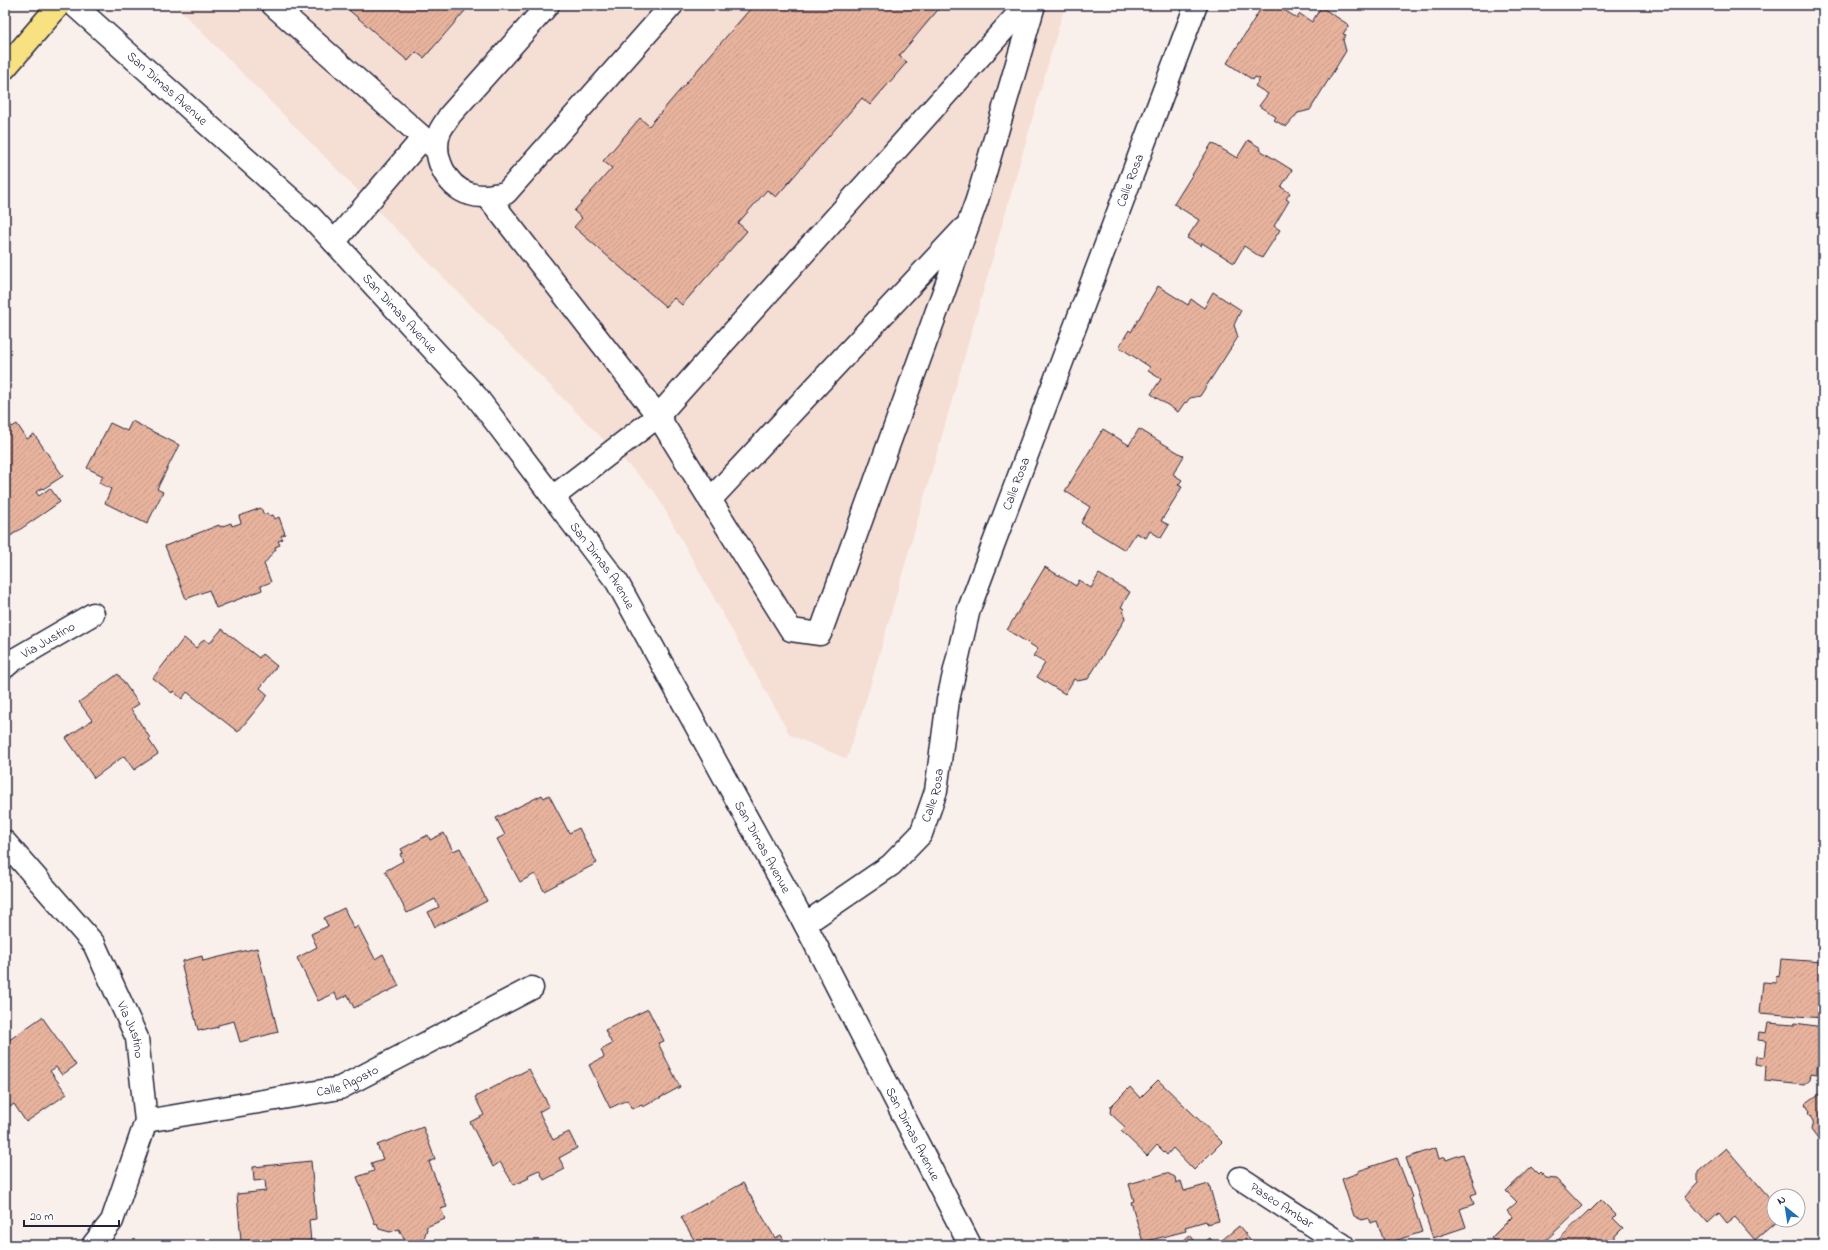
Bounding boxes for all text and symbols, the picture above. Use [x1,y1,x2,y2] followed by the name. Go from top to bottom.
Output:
[123,47,212,130] street label: San Dimas Avenue
[1111,151,1149,210] street label: Calle Rosa
[358,269,442,358] street label: San Dimas Avenue
[997,455,1035,513] street label: Calle Rosa
[565,518,640,613] street label: San Dimas Avenue
[17,617,79,664] street label: Via Justino
[916,767,948,825] street label: Calle Rosa
[729,797,796,897] street label: San Dimas Avenue
[111,997,149,1059] street label: Via Justino
[315,1060,382,1101] street label: Calle Agosto
[881,1084,945,1184] street label: San Dimas Avenue
[1246,1178,1318,1233] street label: Paseo Ambar
[1766,1188,1806,1228] north arrow
[1774,1191,1789,1209] text: N
[24,1202,119,1228] scale bar
[30,1208,53,1226] text: 20 m

